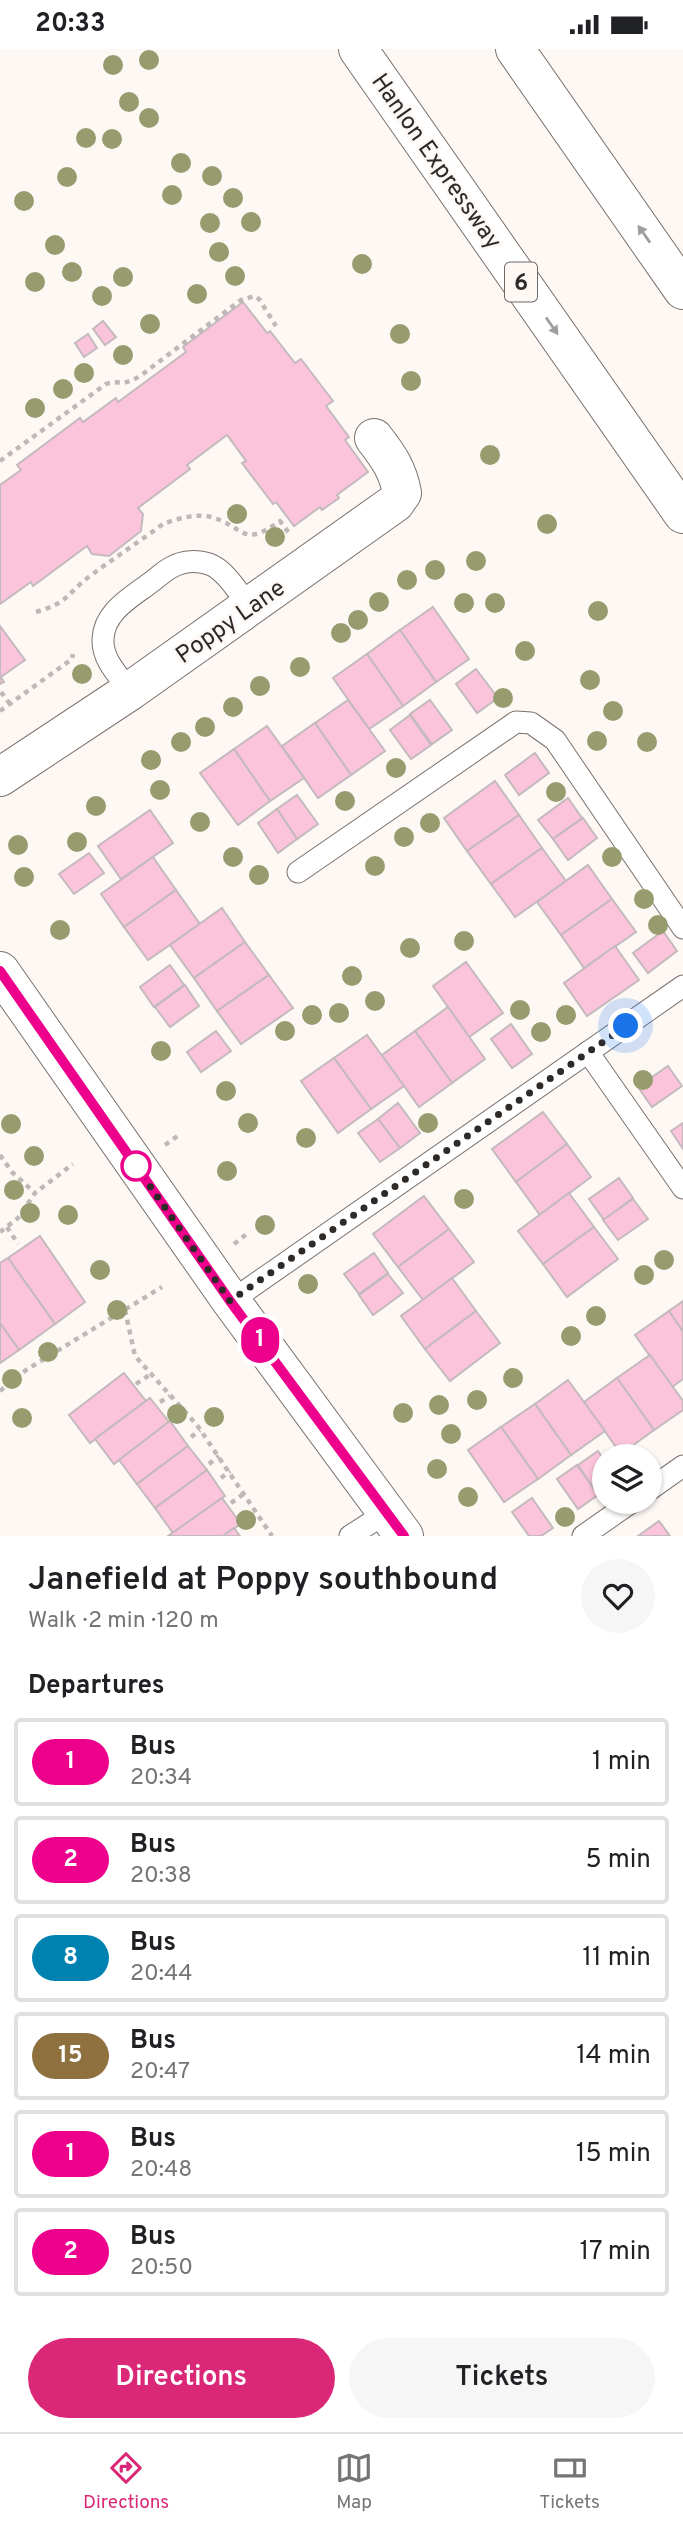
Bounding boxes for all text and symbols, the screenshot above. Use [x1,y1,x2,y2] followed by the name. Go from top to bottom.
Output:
[35,8,106,41] text: 20:33
[364,69,507,256] street label: Hanlon Expressway
[637,225,651,243] one-way arrow
[505,263,537,301] road number: 6
[545,317,559,335] one-way arrow
[171,574,292,671] street label: Poppy Lane
[608,1008,643,1043] your location
[121,1151,151,1181] unlabelled marker
[237,1317,283,1363] line badge: 1
[255,1325,265,1355] text: 1
[592,1444,662,1514] map controls
[592,1444,662,1514] button: layers
[581,1559,655,1633] button: heart
[28,1560,498,1602] text: Janefield at Poppy southbound
[28,1607,219,1636] text: Walk · 2 min · 120 m
[28,1670,165,1703] text: Departures
[130,1731,176,1764] text: Bus
[592,1746,651,1779] text: 1 min
[66,1747,75,1777] text: 1
[130,1764,192,1793] text: 20:34
[130,1829,176,1862] text: Bus
[585,1844,651,1877] text: 5 min
[63,1845,78,1875] text: 2
[130,1862,192,1891] text: 20:38
[130,1927,176,1960] text: Bus
[582,1942,651,1975] text: 11 min
[63,1943,78,1973] text: 8
[130,1960,193,1989] text: 20:44
[130,2025,176,2058] text: Bus
[576,2040,651,2073] text: 14 min
[58,2041,83,2071] text: 15
[130,2058,190,2087] text: 20:47
[130,2123,176,2156] text: Bus
[576,2138,651,2171] text: 15 min
[66,2139,75,2169] text: 1
[130,2156,192,2185] text: 20:48
[130,2221,176,2254] text: Bus
[579,2236,651,2269] text: 17 min
[63,2237,78,2267] text: 2
[130,2254,193,2283] text: 20:50
[28,2338,335,2418] button: Directions
[349,2338,655,2418] button: Tickets
[83,2449,169,2515] tab: Directions
[335,2449,373,2515] tab: Map
[539,2449,600,2515] tab: Tickets

